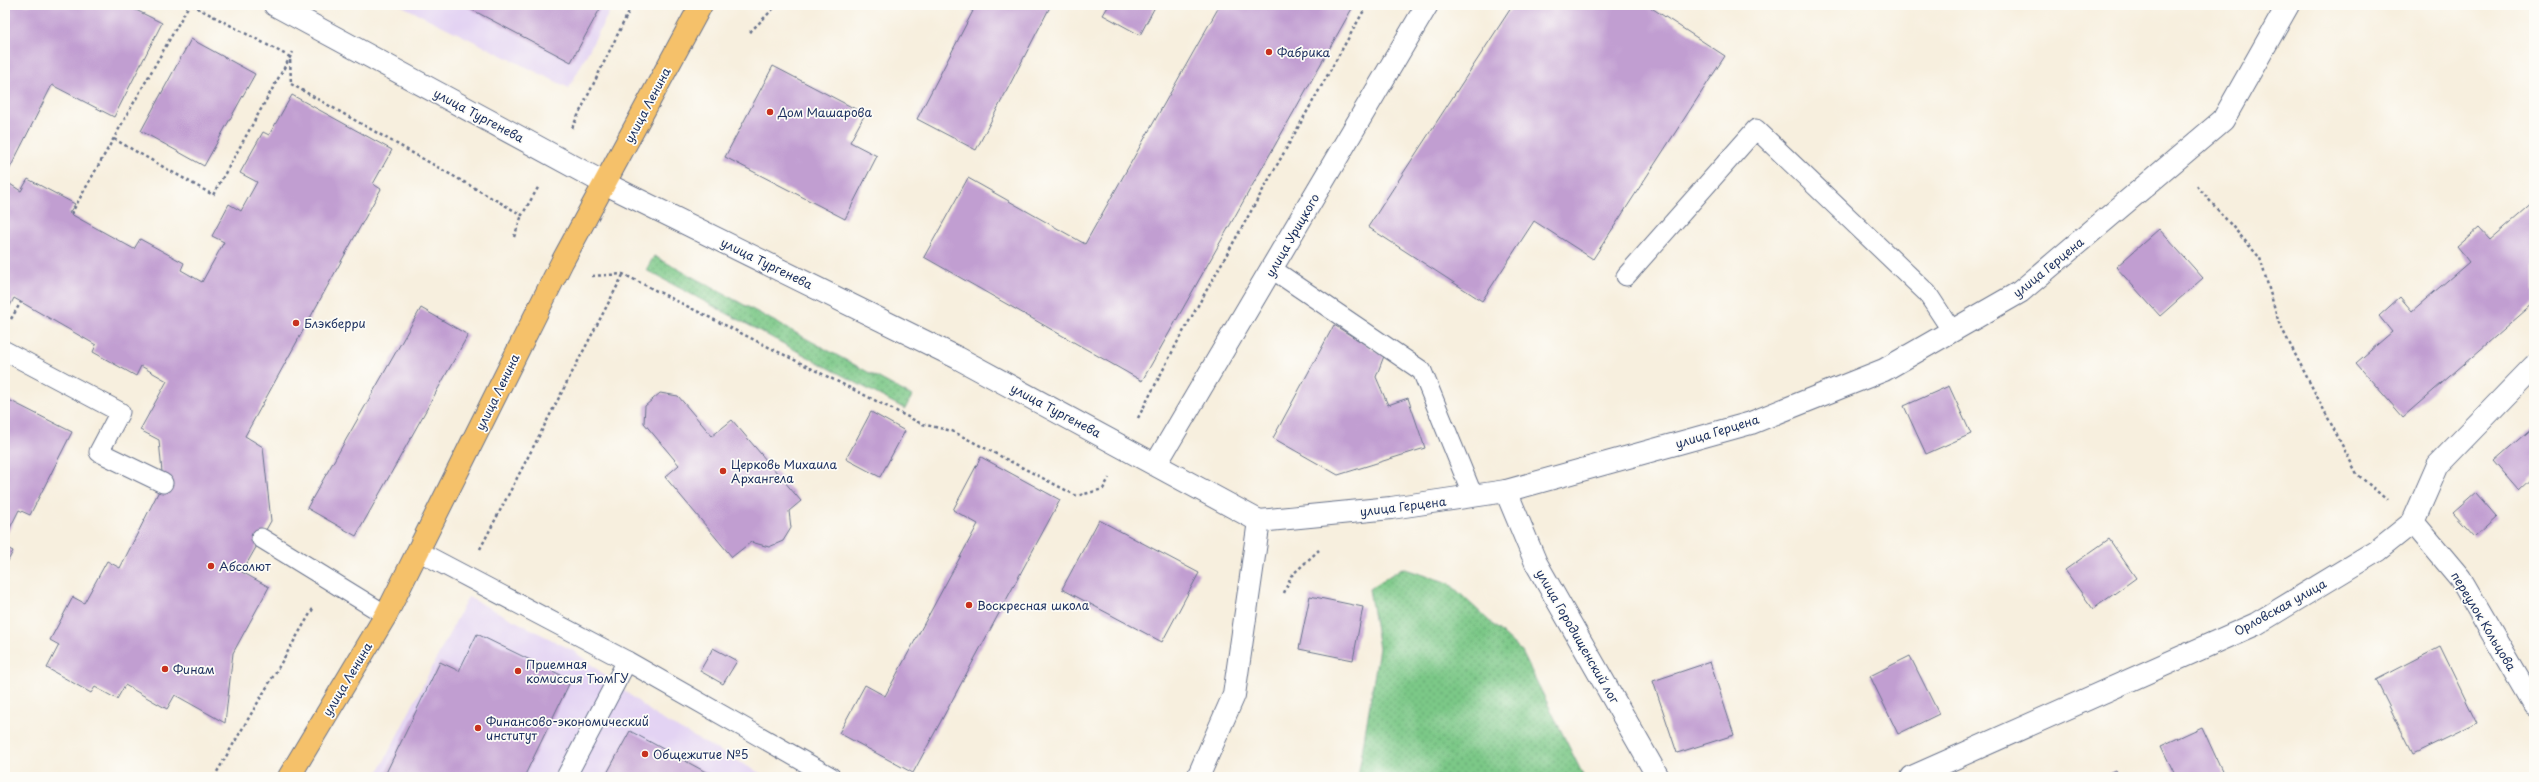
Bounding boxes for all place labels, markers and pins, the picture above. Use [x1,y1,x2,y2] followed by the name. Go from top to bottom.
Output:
[1277,43,1330,61] place label: Фабрика
[1264,47,1274,57] marker: Фабрика
[777,103,872,121] place label: Дом Машарова
[765,107,775,117] marker: Дом Машарова
[304,314,366,332] place label: Блэкберри
[291,318,301,328] marker: Блэкберри
[731,455,838,487] place label: Церковь Михаила Архангела
[718,466,728,476] marker: Церковь Михаила Архангела
[219,557,271,575] place label: Абсолют
[206,561,216,571] marker: Абсолют
[977,596,1090,614] place label: Воскресная школа
[964,600,974,610] marker: Воскресная школа
[526,655,629,687] place label: Приемная комиссия ТюмГУ
[173,660,215,678] place label: Финам
[160,664,170,674] marker: Финам
[513,666,523,676] marker: Приемная комиссия ТюмГУ
[486,712,649,744] place label: Финансово-экономический институт
[473,723,483,733] marker: Финансово-экономический институт
[653,745,748,763] place label: Общежитие №5
[640,749,650,759] marker: Общежитие №5

